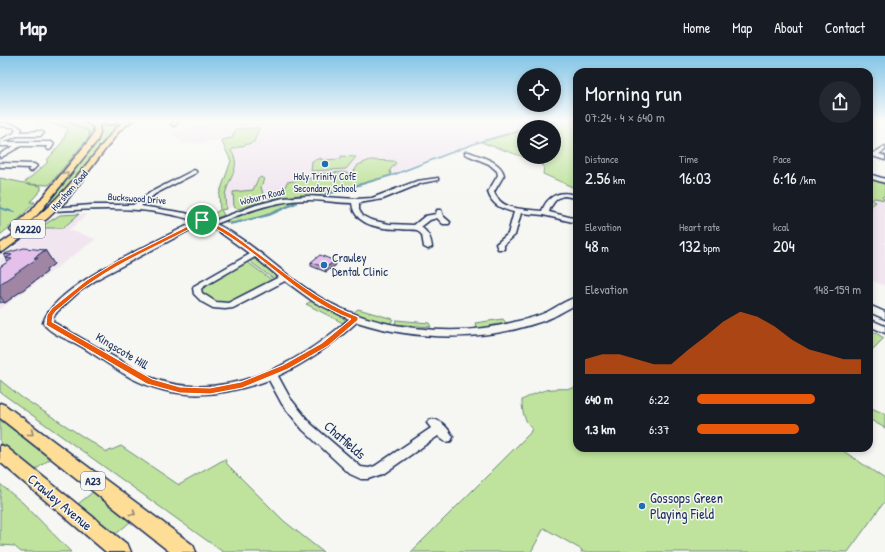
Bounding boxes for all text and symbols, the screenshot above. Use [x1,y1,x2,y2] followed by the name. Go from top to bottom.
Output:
[20,15,47,41] text: Map
[683,18,710,37] text: Home
[732,18,752,37] text: Map
[774,18,803,37] text: About
[825,18,865,37] text: Contact
[517,68,561,164] map controls
[517,68,561,112] button: locate
[585,78,682,108] text: Morning run
[819,81,861,123] button: share
[585,108,665,126] text: 07:24 · 4 × 640 m
[517,120,561,164] button: layers
[585,152,619,166] text: Distance
[679,152,698,166] text: Time
[773,152,791,166] text: Pace
[320,159,330,169] marker: Holy Trinity CofE Secondary School
[585,166,611,189] text: 2.56
[679,166,711,189] text: 16:03
[773,166,797,189] text: 6:16
[48,167,91,213] street label: Horsham Road
[294,170,357,195] place label: Holy Trinity CofE Secondary School
[61,171,68,178] one-way arrow
[611,173,625,187] text: km
[797,173,816,187] text: /km
[239,185,286,208] street label: Woburn Road
[107,190,167,207] street label: Buckswood Drive
[185,203,219,237] pin
[191,209,213,231] icon: arrive
[11,220,45,238] road number: A2220
[585,220,622,234] text: Elevation
[679,220,720,234] text: Heart rate
[773,220,789,234] text: kcal
[585,234,599,257] text: 48
[679,234,701,257] text: 132
[773,234,795,257] text: 204
[599,241,609,255] text: m
[701,241,720,255] text: bpm
[332,249,388,280] place label: Crawley Dental Clinic
[319,260,329,270] marker: Crawley Dental Clinic
[585,280,628,298] text: Elevation
[813,280,861,298] text: 148–159 m
[93,328,153,373] street label: Kingscote Hill
[585,390,613,408] text: 640 m
[649,390,669,408] text: 6:22
[320,416,370,463] street label: Chatfields
[585,420,616,438] text: 1.3 km
[649,420,669,438] text: 6:37
[26,428,33,435] one-way arrow
[23,469,97,535] street label: Crawley Avenue
[81,472,105,490] road number: A23
[650,488,723,524] place label: Gossops Green Playing Field
[637,501,647,511] marker: Gossops Green Playing Field
[129,508,136,515] one-way arrow

